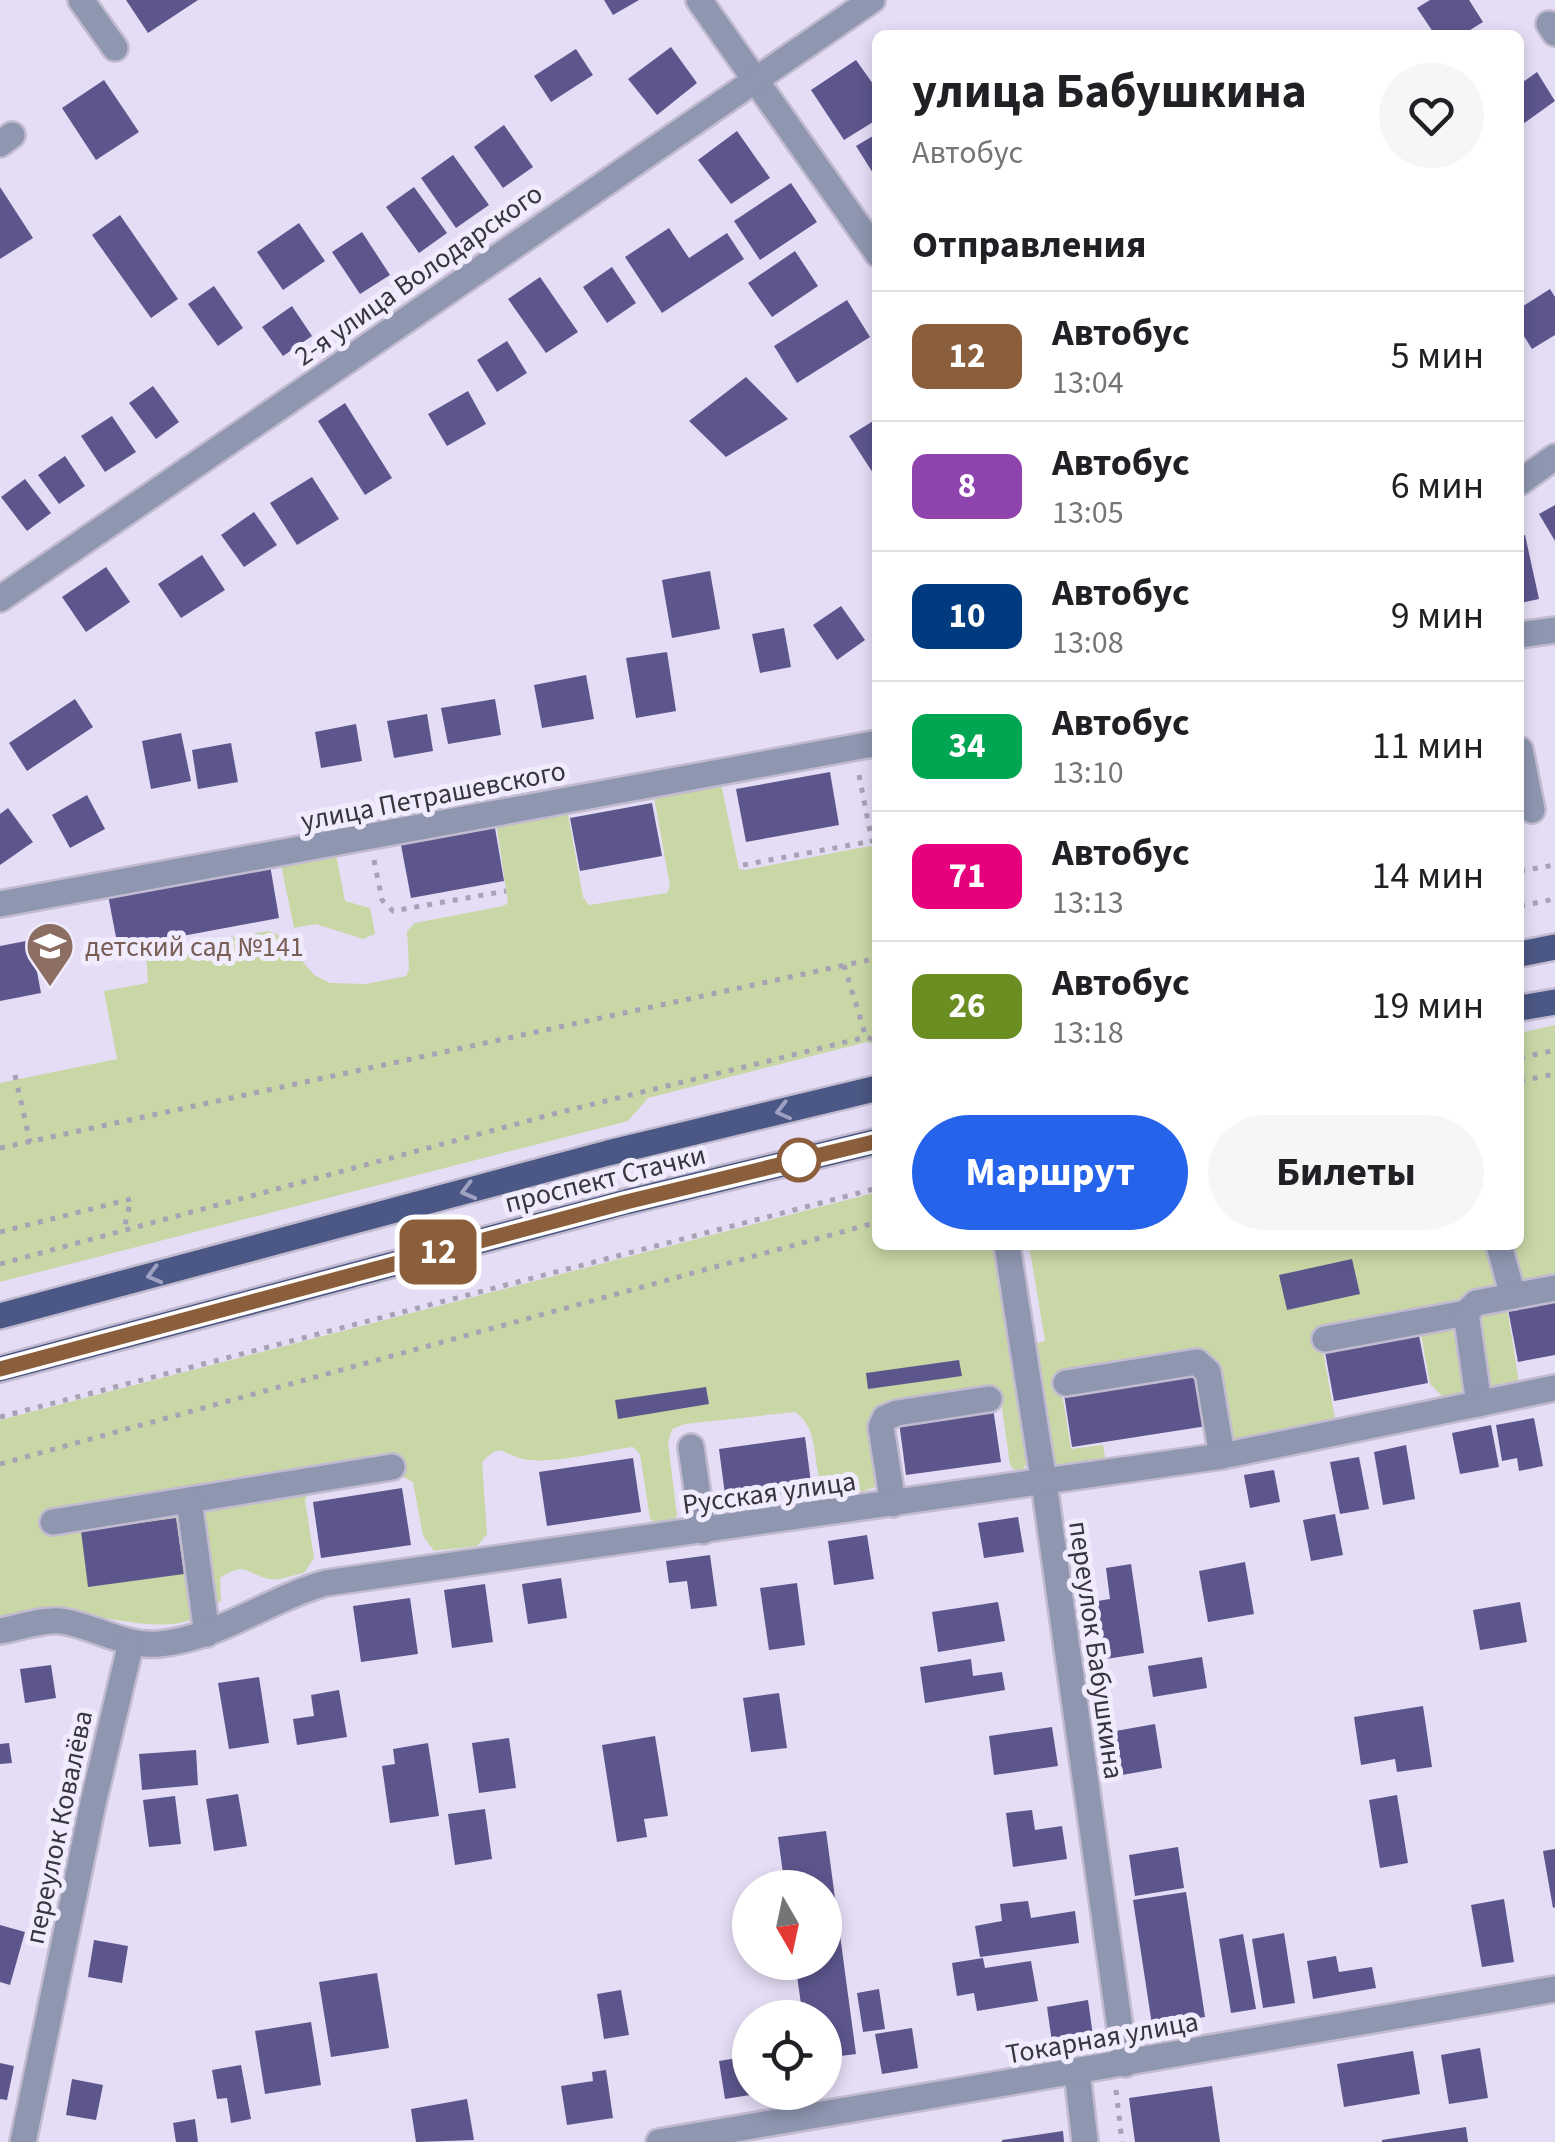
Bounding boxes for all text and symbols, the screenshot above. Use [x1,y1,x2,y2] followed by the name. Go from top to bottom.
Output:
[912,58,1307,126] text: улица Бабушкина
[1379,63,1484,168] button: heart
[912,130,1023,176] text: Автобус
[286,174,551,376] street label: 2-я улица Володарского
[912,218,1146,272] text: Отправления
[1052,306,1190,360] text: Автобус
[1391,329,1484,383] text: 5 мин
[949,331,985,381] text: 12
[1052,360,1124,406] text: 13:04
[1052,436,1190,490] text: Автобус
[1391,459,1484,513] text: 6 мин
[958,461,976,511] text: 8
[1052,490,1124,536] text: 13:05
[1052,566,1190,620] text: Автобус
[1391,589,1484,643] text: 9 мин
[949,591,985,641] text: 10
[1052,620,1124,666] text: 13:08
[1052,696,1190,750] text: Автобус
[1372,719,1484,773] text: 11 мин
[949,721,985,771] text: 34
[1052,750,1124,796] text: 13:10
[297,751,569,841] street label: улица Петрашевского
[1052,826,1190,880] text: Автобус
[1372,849,1484,903] text: 14 мин
[949,851,985,901] text: 71
[1052,880,1124,926] text: 13:13
[24,920,76,988] school or university icon: детский сад №141
[85,927,304,967] place label: детский сад №141
[1052,956,1190,1010] text: Автобус
[1372,979,1484,1033] text: 19 мин
[949,981,985,1031] text: 26
[1052,1010,1124,1056] text: 13:18
[775,1100,792,1121] one-way arrow
[912,1115,1188,1230] button: Маршрут
[1208,1115,1484,1230] button: Билеты
[501,1135,710,1223] street label: проспект Стачки
[778,1139,820,1181] unlabelled marker
[460,1179,477,1200] one-way arrow
[393,1220,483,1284] line badge: 12
[420,1227,456,1277] text: 12
[146,1263,163,1284] one-way arrow
[680,1461,859,1525] street label: Русская улица
[1058,1518,1134,1782] street label: переулок Бабушкина
[15,1707,103,1948] street label: переулок Ковалёва
[732,1870,842,1980] north arrow
[732,1870,842,2110] map controls
[732,2000,842,2110] button: locate
[1003,2001,1202,2075] street label: Токарная улица

